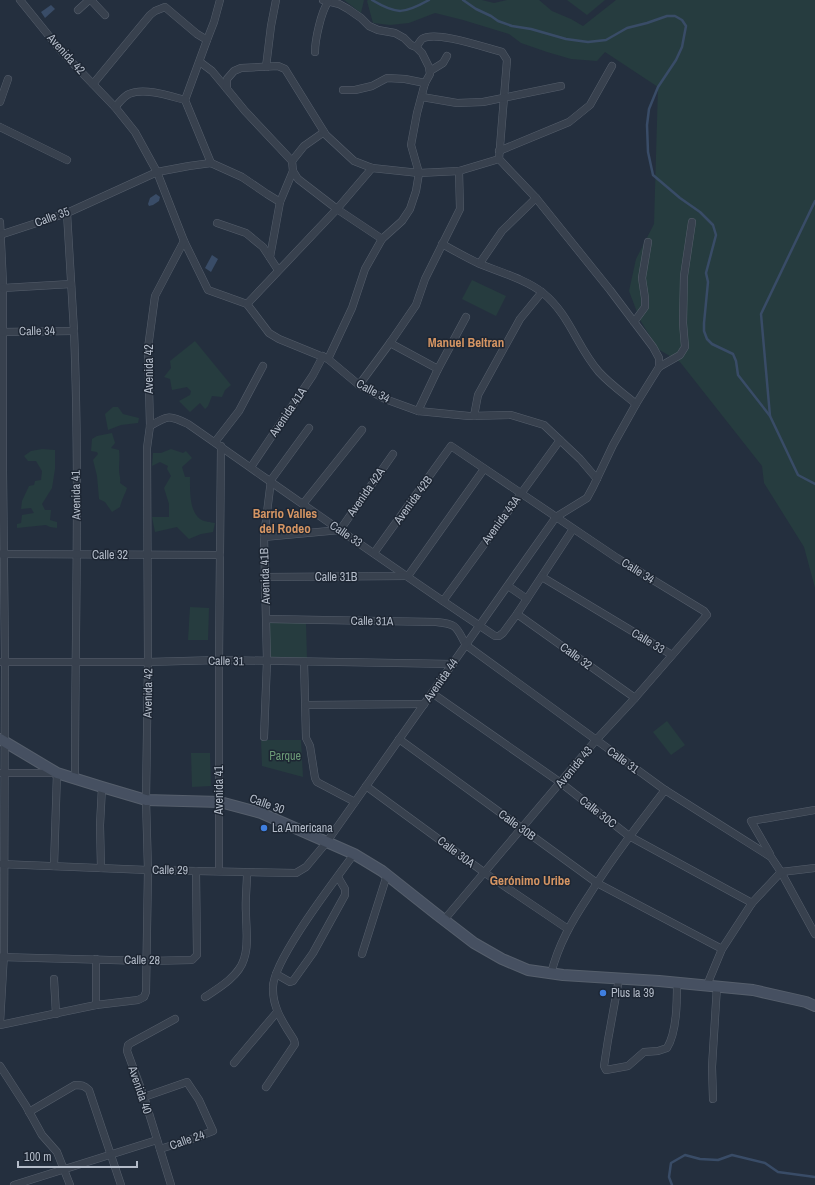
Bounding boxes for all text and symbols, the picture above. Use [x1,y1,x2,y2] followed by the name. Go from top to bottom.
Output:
[43,29,89,78] street label: Avenida 42
[32,203,72,231] street label: Calle 35
[19,323,56,339] street label: Calle 34
[428,334,504,351] district label: Manuel Beltran
[141,344,157,395] street label: Avenida 42
[353,375,393,407] street label: Calle 34
[265,384,311,441] street label: Avenida 41A
[343,464,389,520] street label: Avenida 42A
[68,470,84,521] street label: Avenida 41
[389,472,436,528] street label: Avenida 42B
[477,492,524,548] street label: Avenida 43A
[253,505,317,537] district label: Barrio Valles del Rodeo
[327,517,365,551] street label: Calle 33
[92,547,128,563] street label: Calle 32
[256,547,274,605] street label: Avenida 41B
[618,555,658,588] street label: Calle 34
[315,569,358,585] street label: Calle 31B
[351,613,394,629] street label: Calle 31A
[628,625,668,657] street label: Calle 33
[557,639,595,673] street label: Calle 32
[208,653,245,669] street label: Calle 31
[420,655,462,706] street label: Avenida 44
[140,668,156,719] street label: Avenida 42
[551,743,596,792] street label: Avenida 43
[604,743,643,777] street label: Calle 31
[269,748,301,764] park label: Parque
[211,765,227,816] street label: Avenida 41
[247,790,287,818] street label: Calle 30
[576,792,620,832] street label: Calle 30C
[495,806,539,844] street label: Calle 30B
[272,820,333,836] place label: La Americana
[259,823,269,833] marker: La Americana
[434,833,478,871] street label: Calle 30A
[152,862,188,878] street label: Calle 29
[490,872,570,889] district label: Gerónimo Uribe
[124,952,160,968] street label: Calle 28
[611,985,654,1001] place label: Plus la 39
[598,988,608,998] marker: Plus la 39
[124,1063,156,1116] street label: Avenida 40
[167,1126,207,1153] street label: Calle 24
[18,1143,137,1169] scale bar
[24,1149,51,1165] text: 100 m

